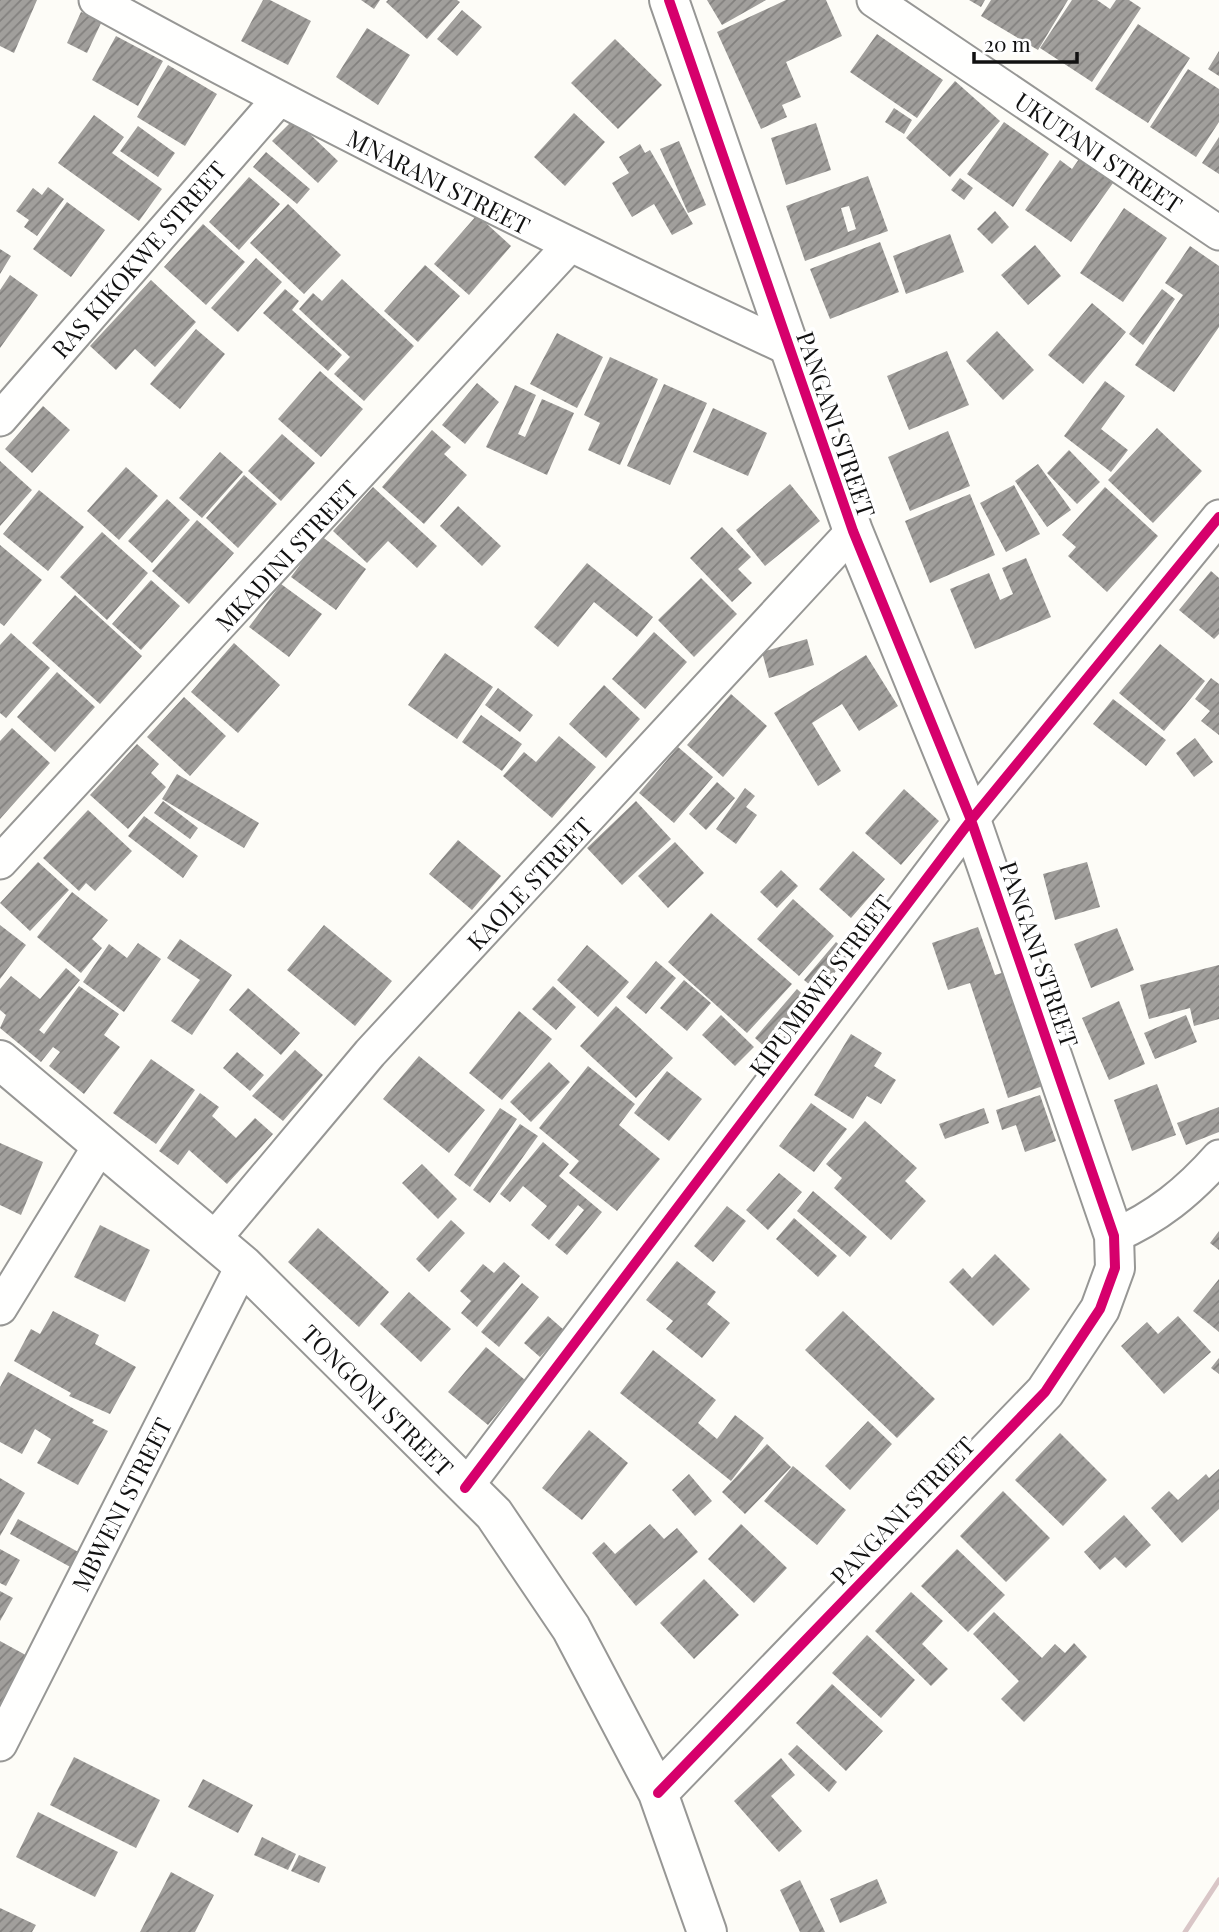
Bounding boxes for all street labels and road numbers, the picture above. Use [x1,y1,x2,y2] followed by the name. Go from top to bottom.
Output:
[1009,84,1189,220] street label: UKUTANI STREET
[342,121,536,241] street label: MNARANI STREET
[44,154,233,364] street label: RAS KIKOKWE STREET
[790,327,884,521] street label: PANGANI STREET
[208,473,364,637] street label: MKADINI STREET
[459,810,599,956] street label: KAOLE STREET
[993,857,1087,1051] street label: PANGANI STREET
[741,888,899,1082] street label: KIPUMBWE STREET
[295,1317,461,1483] street label: TONGONI STREET
[64,1412,179,1596] street label: MBWENI STREET
[823,1429,981,1591] street label: PANGANI STREET

